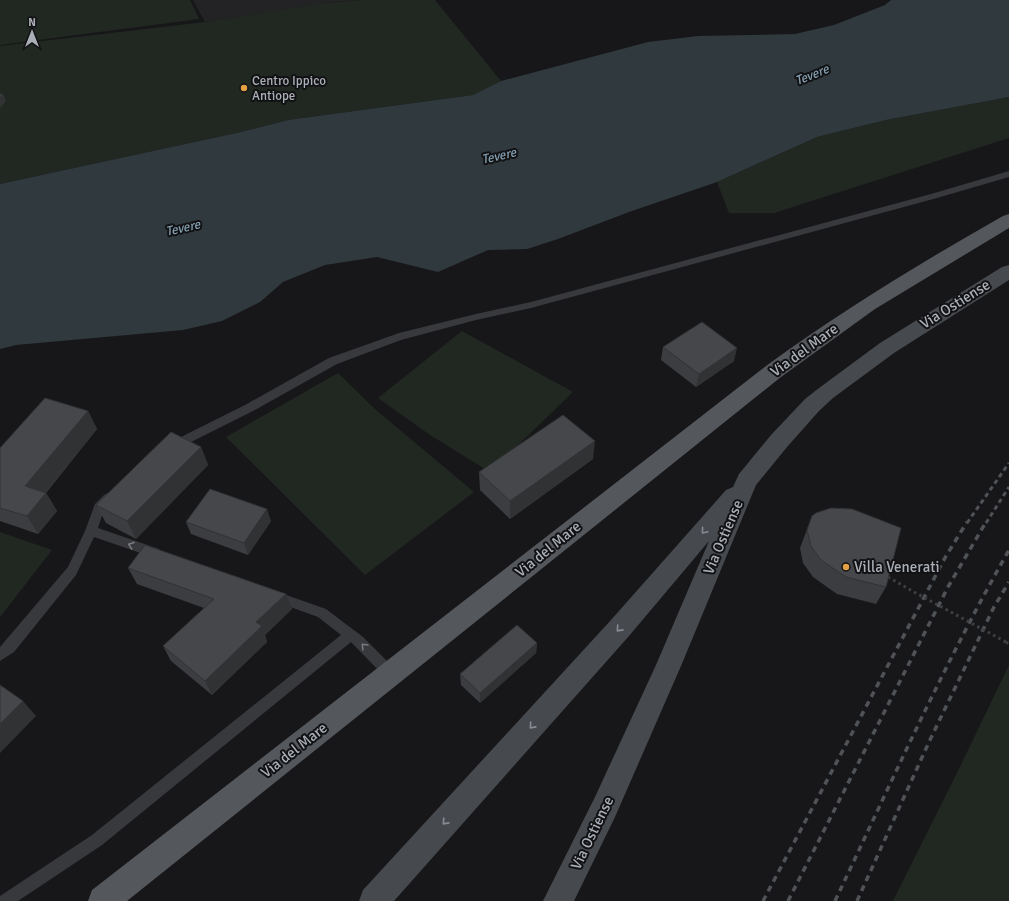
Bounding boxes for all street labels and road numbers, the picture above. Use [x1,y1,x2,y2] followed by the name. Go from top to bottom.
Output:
[917,275,993,333] street label: Via Ostiense
[767,319,841,381] street label: Via del Mare
[699,497,747,577] street label: Via Ostiense
[512,517,584,581] street label: Via del Mare
[257,719,331,781] street label: Via del Mare
[567,793,617,873] street label: Via Ostiense

